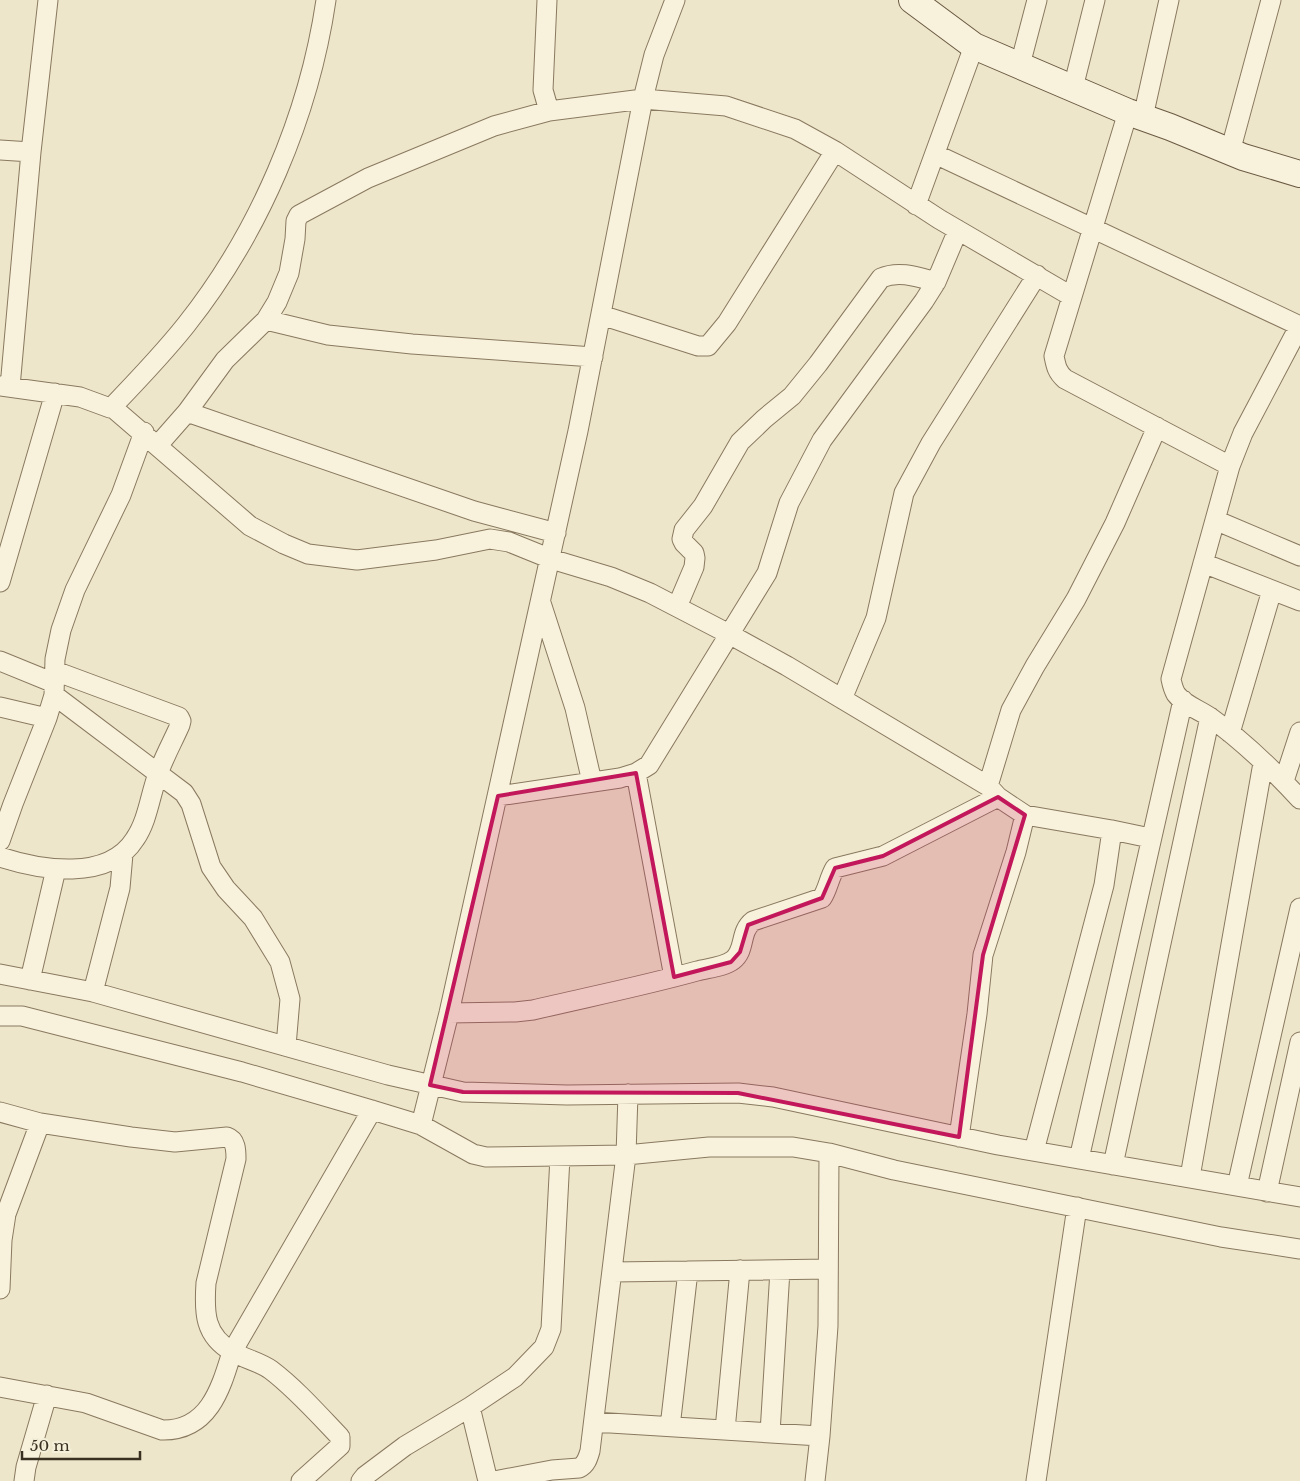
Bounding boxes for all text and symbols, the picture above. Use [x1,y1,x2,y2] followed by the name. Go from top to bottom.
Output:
[22,1428,140,1460] scale bar
[30,1436,70,1455] text: 50 m

